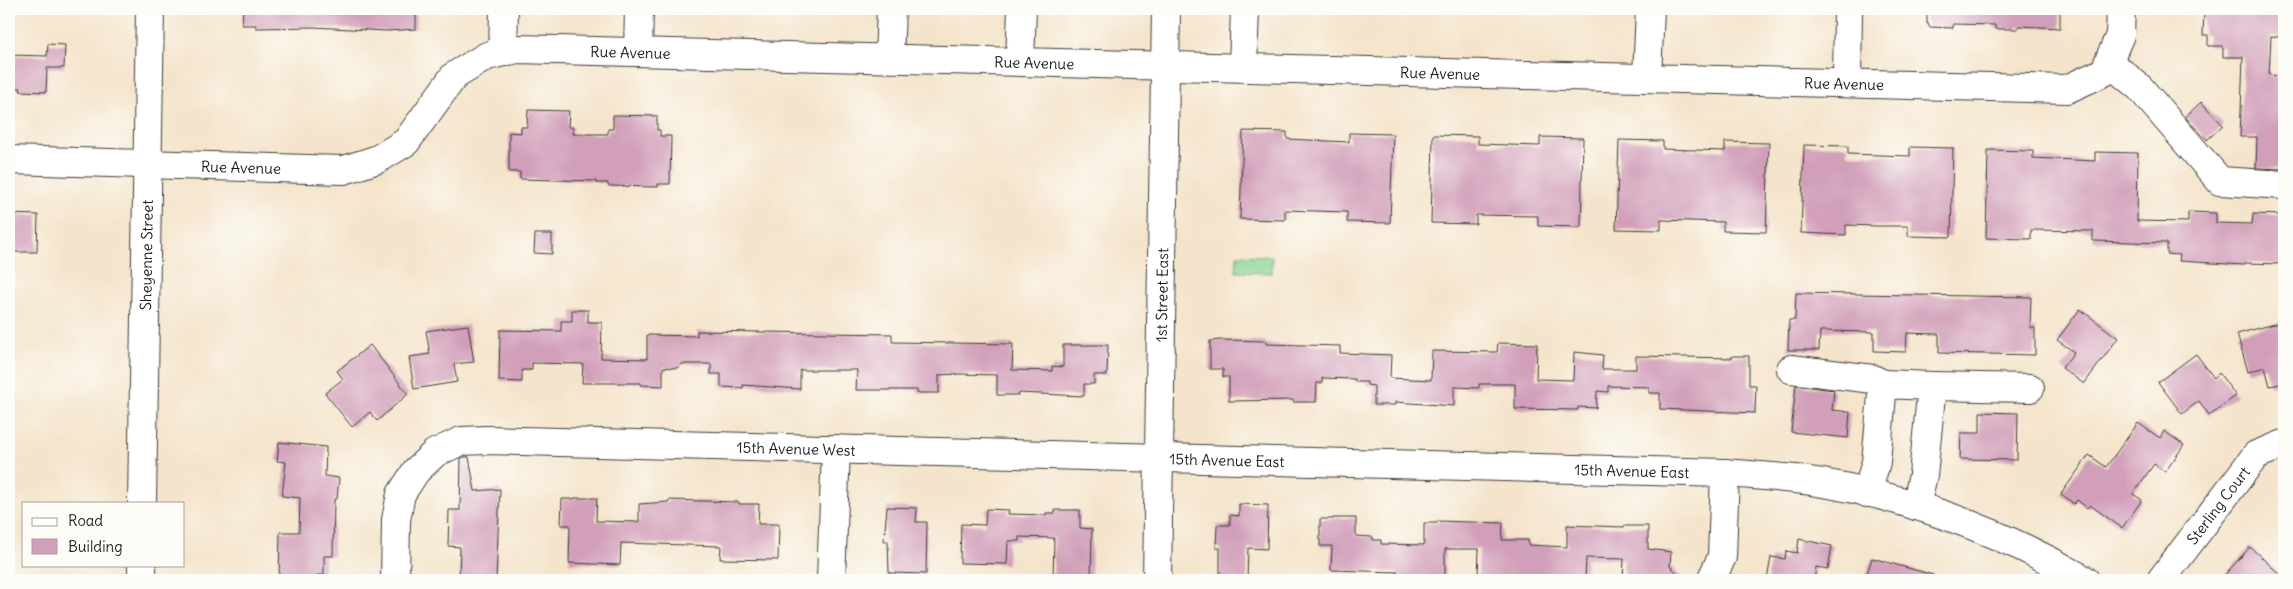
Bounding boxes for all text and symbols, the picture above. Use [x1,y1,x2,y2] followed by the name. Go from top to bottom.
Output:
[590,41,671,62] street label: Rue Avenue
[994,52,1074,73] street label: Rue Avenue
[1400,62,1480,83] street label: Rue Avenue
[1804,73,1884,94] street label: Rue Avenue
[201,156,281,178] street label: Rue Avenue
[136,199,156,311] street label: Sheyenne Street
[1151,248,1172,342] street label: 1st Street East
[736,437,856,459] street label: 15th Avenue West
[1169,449,1285,471] street label: 15th Avenue East
[1574,459,1690,482] street label: 15th Avenue East
[2182,463,2253,548] street label: Sterling Court
[22,502,185,566] legend
[68,511,103,530] text: Road
[68,537,123,556] text: Building

